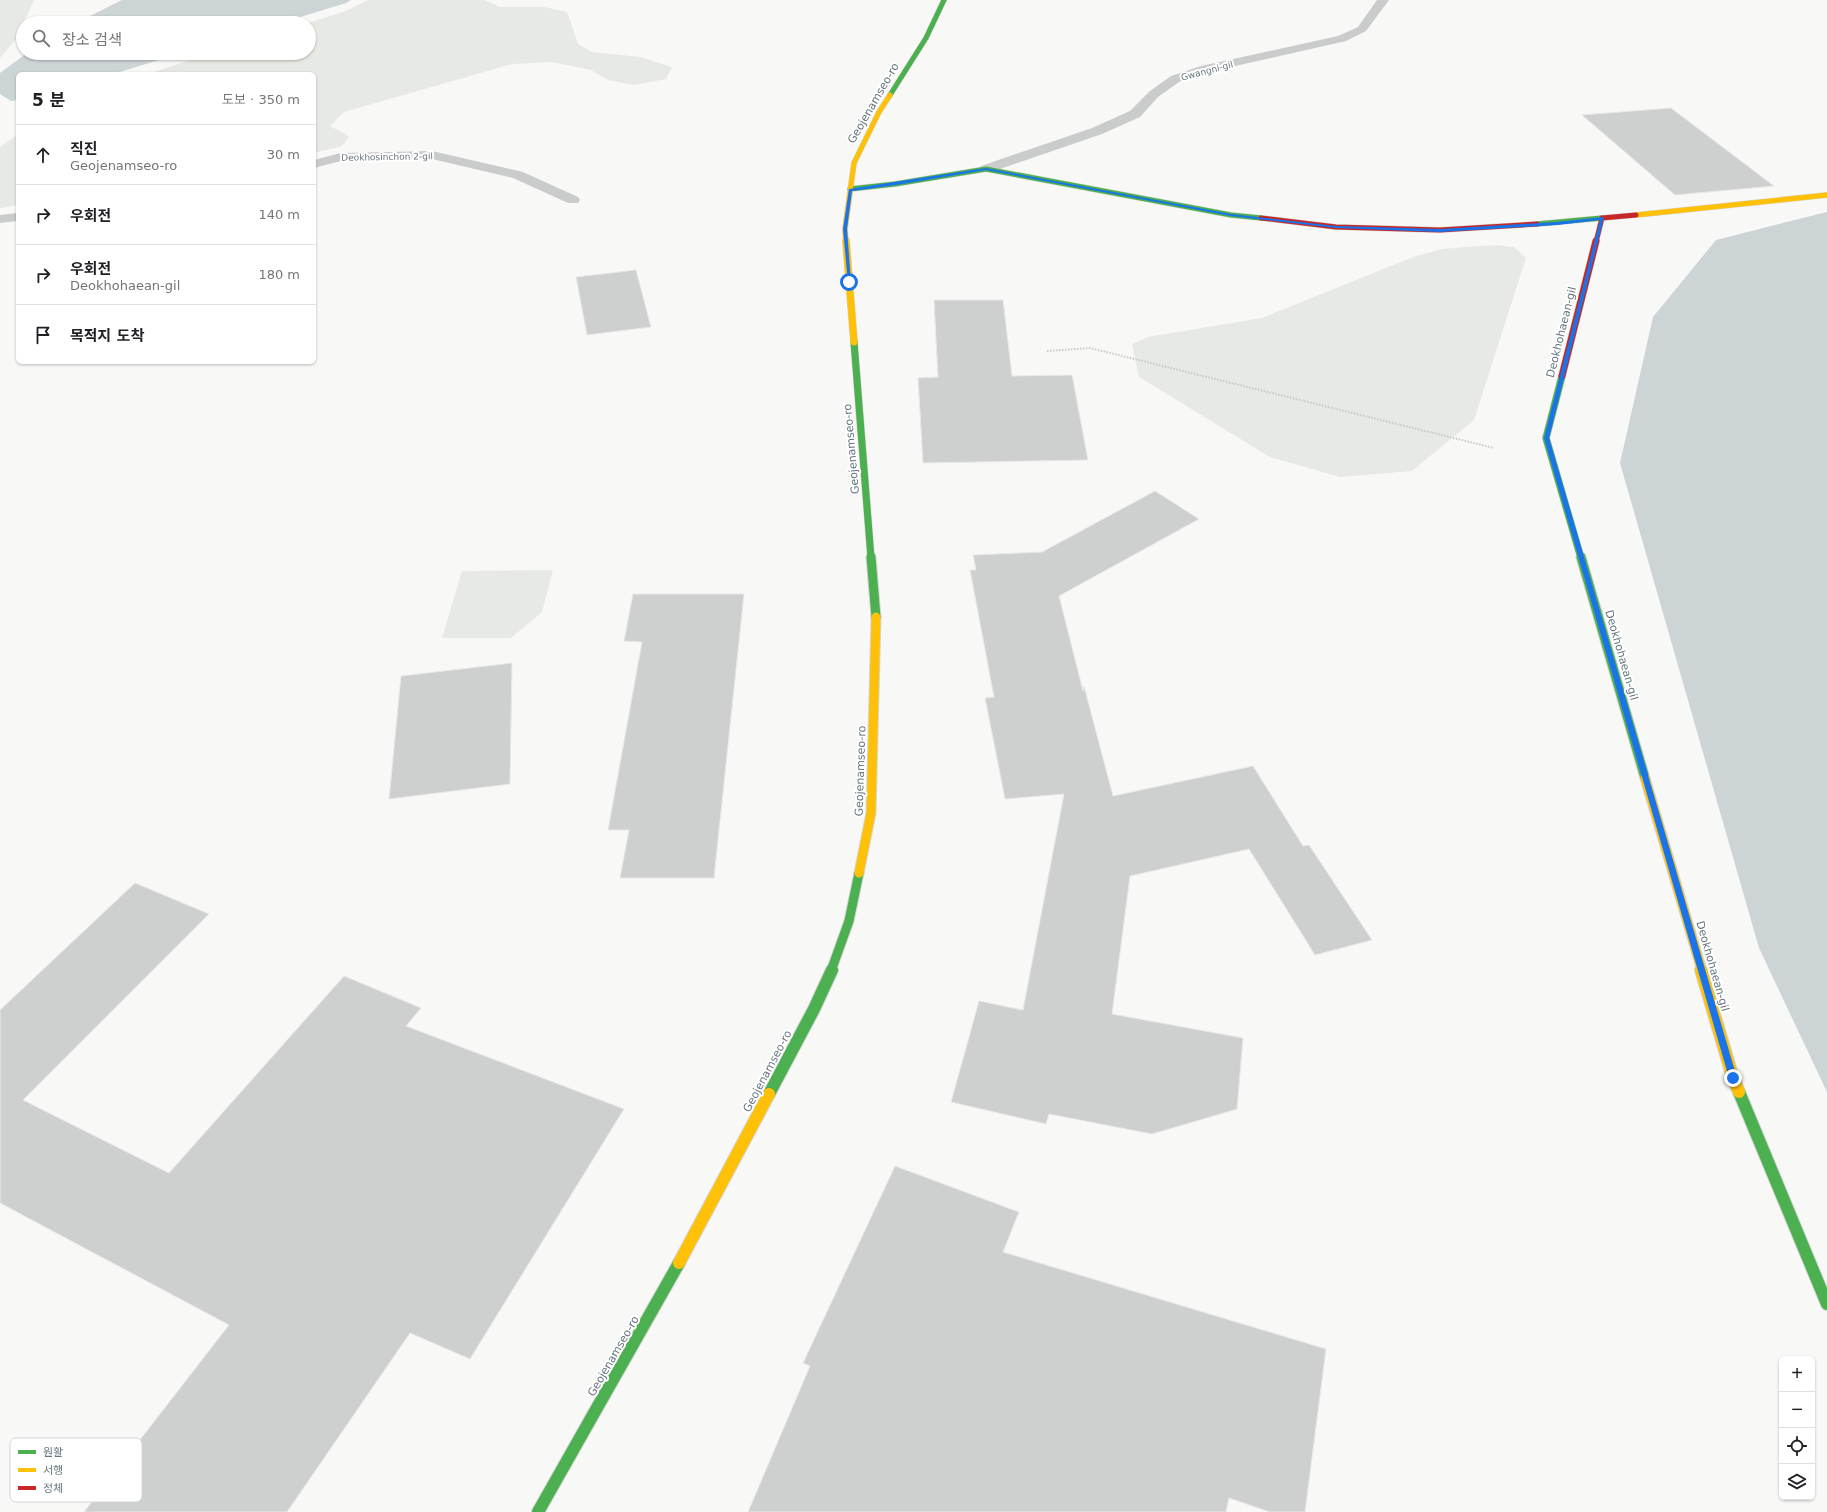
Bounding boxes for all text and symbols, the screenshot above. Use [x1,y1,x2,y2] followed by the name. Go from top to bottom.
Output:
[16,16,316,60] search box
[30,27,52,49] icon: search
[62,31,122,49] text: 장소 검색
[1180,59,1234,83] street label: Gwangni-gil
[845,60,902,146] street label: Geojenamseo-ro
[32,90,65,110] text: 5 분
[222,92,300,107] text: 도보 · 350 m
[70,140,98,158] text: 직진
[32,144,54,166] icon: ahead
[267,147,300,162] text: 30 m
[341,151,433,163] street label: Deokhosinchon 2-gil
[70,158,177,173] text: Geojenamseo-ro
[32,204,54,226] icon: right
[70,207,111,225] text: 우회전
[258,207,300,222] text: 140 m
[70,260,111,278] text: 우회전
[32,264,54,286] icon: right
[258,267,300,282] text: 180 m
[840,273,858,291] route start
[70,278,180,293] text: Deokhohaean-gil
[1544,285,1579,379] street label: Deokhohaean-gil
[32,324,54,346] icon: arrive
[70,327,144,345] text: 목적지 도착
[841,403,862,495] street label: Geojenamseo-ro
[1602,609,1641,702] street label: Deokhohaean-gil
[852,725,869,817] street label: Geojenamseo-ro
[1693,920,1732,1013] street label: Deokhohaean-gil
[740,1028,795,1114] street label: Geojenamseo-ro
[1724,1069,1742,1087] route end
[585,1313,642,1399] street label: Geojenamseo-ro
[1779,1356,1815,1500] map controls
[1779,1356,1815,1392] button: +
[1779,1392,1815,1428] button: −
[1779,1428,1815,1464] button: locate
[10,1438,142,1502] legend
[43,1446,63,1459] text: 원활
[43,1464,63,1477] text: 서행
[1779,1464,1815,1500] button: layers
[43,1482,63,1495] text: 정체

